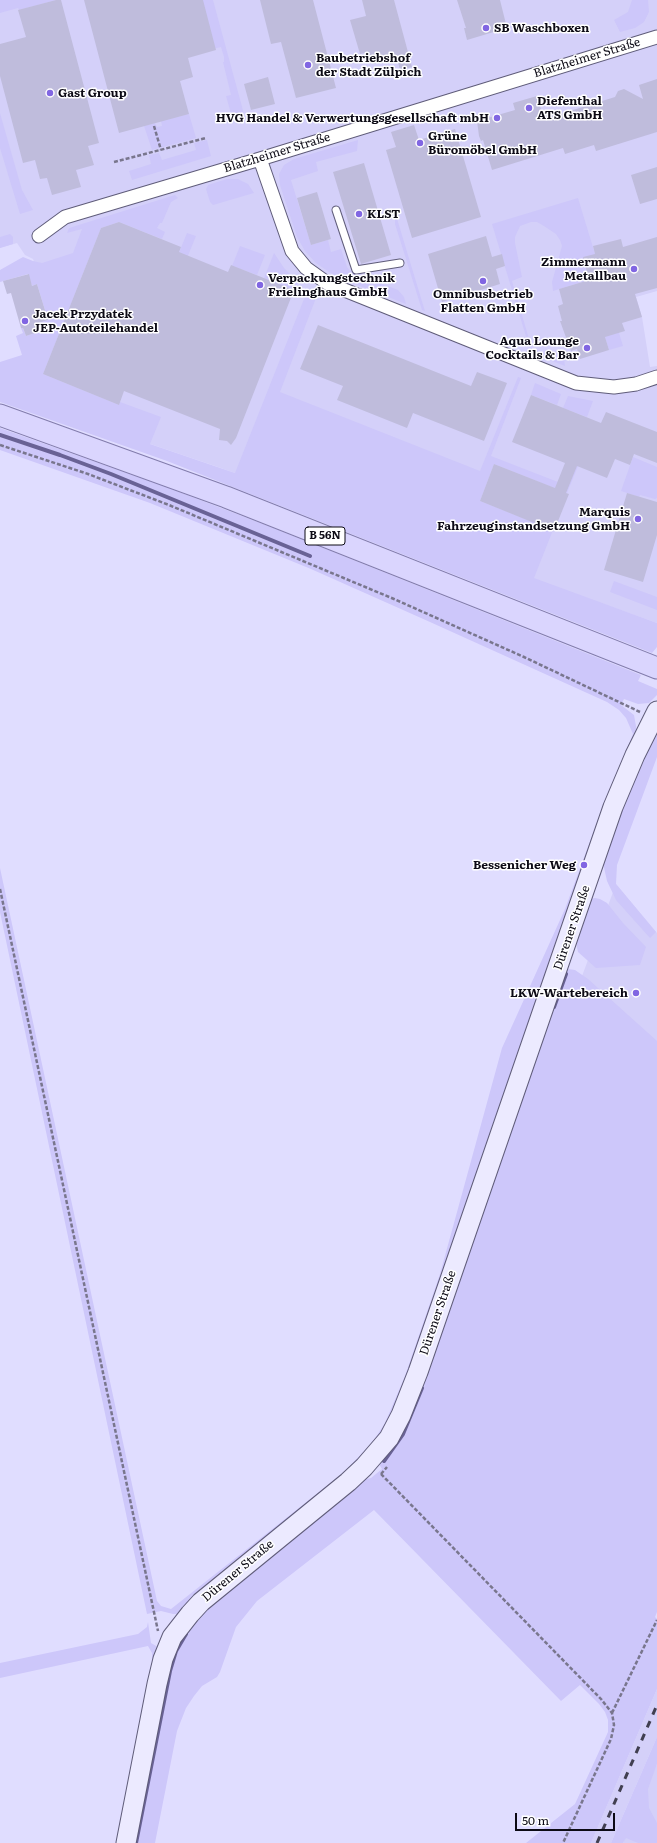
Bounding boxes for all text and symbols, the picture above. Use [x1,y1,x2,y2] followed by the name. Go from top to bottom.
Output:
[494,21,589,35] place label: SB Waschboxen
[481,23,491,33] marker: SB Waschboxen
[532,35,642,81] street label: Blatzheimer Straße
[316,51,422,79] place label: Baubetriebshof der Stadt Zülpich
[303,60,313,70] marker: Baubetriebshof der Stadt Zülpich
[58,86,127,100] place label: Gast Group
[45,88,55,98] marker: Gast Group
[537,94,602,122] place label: Diefenthal ATS GmbH
[524,103,534,113] marker: Diefenthal ATS GmbH
[216,111,489,125] place label: HVG Handel & Verwertungsgesellschaft mbH
[492,113,502,123] marker: HVG Handel & Verwertungsgesellschaft mbH
[428,129,537,157] place label: Grüne Büromöbel GmbH
[222,130,332,176] street label: Blatzheimer Straße
[415,138,425,148] marker: Grüne Büromöbel GmbH
[367,207,400,221] place label: KLST
[354,209,364,219] marker: KLST
[541,255,626,283] place label: Zimmermann Metallbau
[629,264,639,274] marker: Zimmermann Metallbau
[268,271,395,299] place label: Verpackungstechnik Frielinghaus GmbH
[478,276,488,286] marker: Omnibusbetrieb Flatten GmbH
[255,280,265,290] marker: Verpackungstechnik Frielinghaus GmbH
[433,287,533,315] place label: Omnibusbetrieb Flatten GmbH
[33,307,158,335] place label: Jacek Przydatek JEP-Autoteilehandel
[20,316,30,326] marker: Jacek Przydatek JEP-Autoteilehandel
[485,334,579,362] place label: Aqua Lounge Cocktails & Bar
[582,343,592,353] marker: Aqua Lounge Cocktails & Bar
[437,505,630,533] place label: Marquis Fahrzeuginstandsetzung GmbH
[633,514,643,524] marker: Marquis Fahrzeuginstandsetzung GmbH
[305,527,345,545] road number: B 56N
[473,858,576,872] place label: Bessenicher Weg
[579,860,589,870] marker: Bessenicher Weg
[551,884,593,972] street label: Dürener Straße
[510,986,628,1000] place label: LKW-Wartebereich
[631,988,641,998] marker: LKW-Wartebereich
[417,1269,459,1357] street label: Dürener Straße
[199,1537,277,1605] street label: Dürener Straße
[517,1805,617,1831] scale bar
[522,1811,549,1829] text: 50 m

